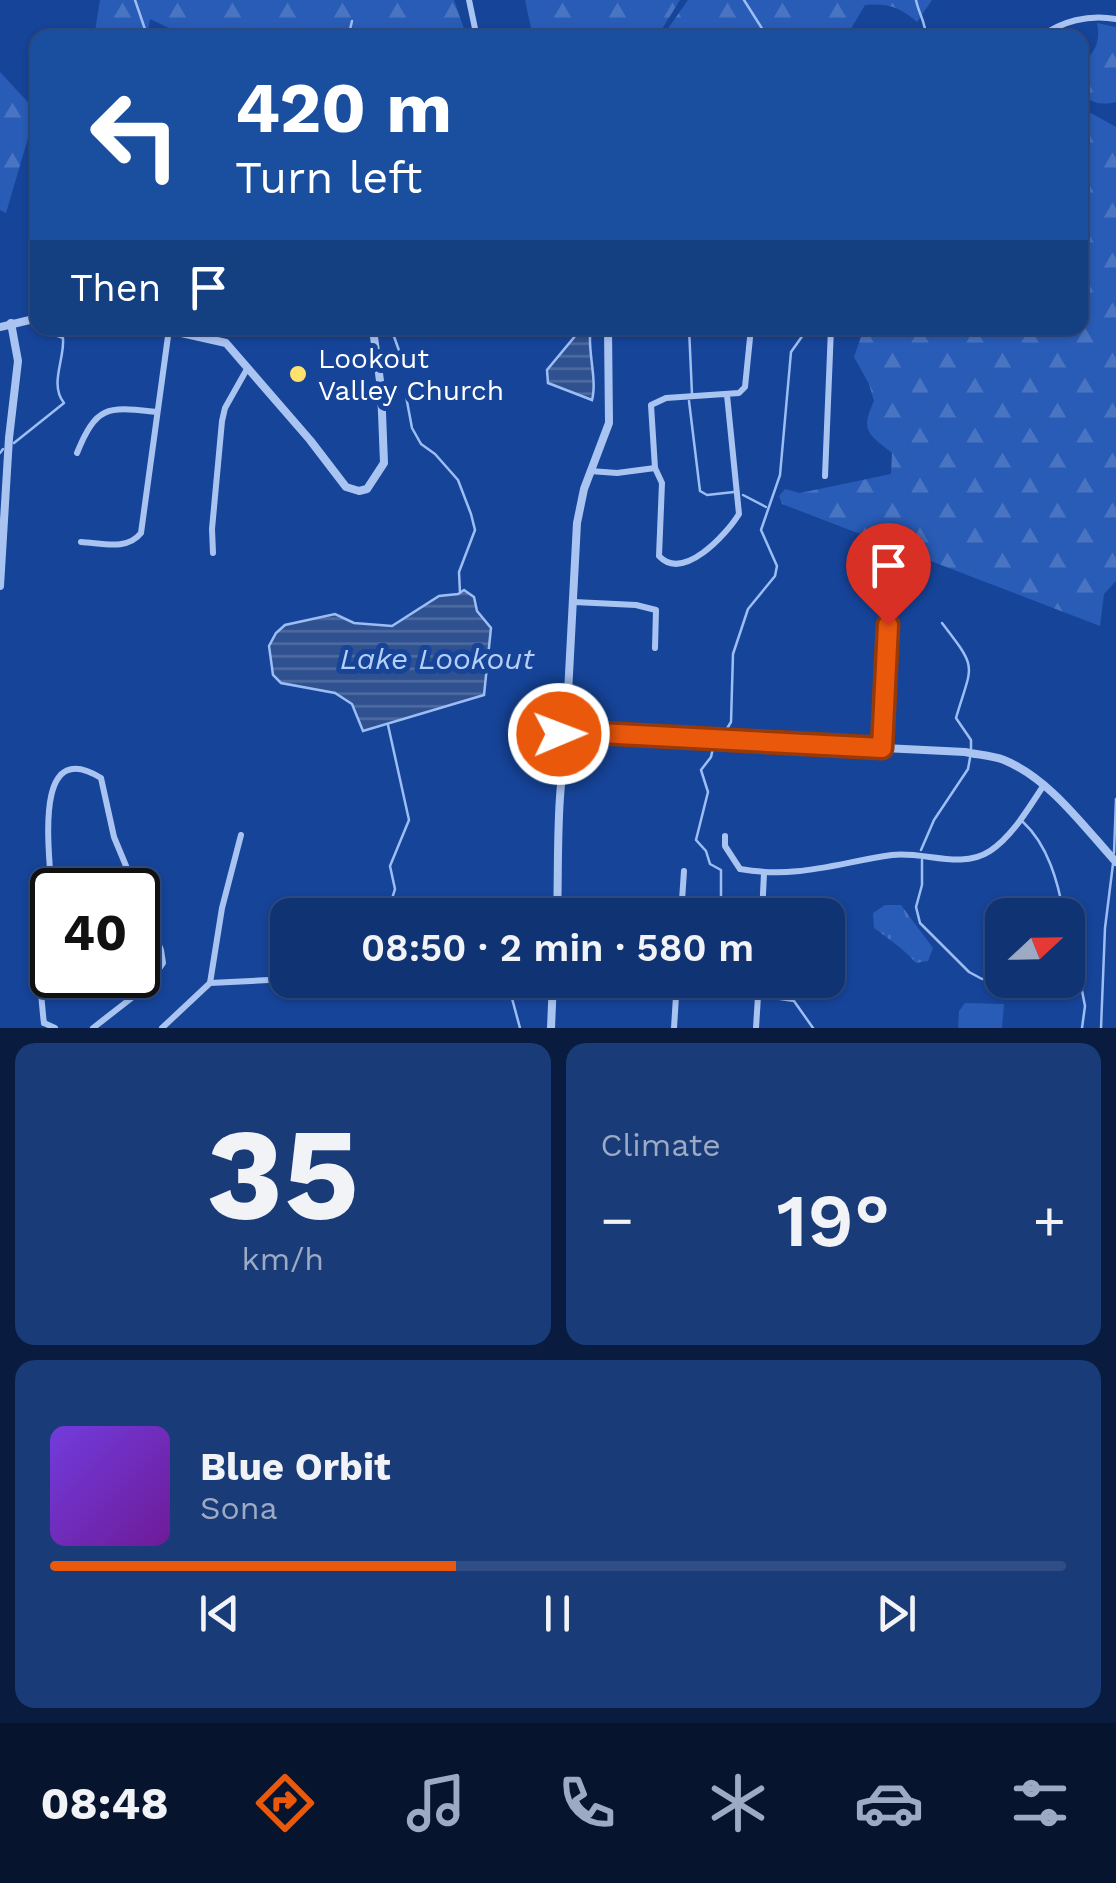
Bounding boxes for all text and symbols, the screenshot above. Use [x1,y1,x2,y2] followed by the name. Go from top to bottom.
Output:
[235,67,452,149] text: 420 m
[70,70,200,200] icon: left
[235,151,422,204] text: Turn left
[181,260,236,315] icon: arrive
[70,266,161,310] text: Then
[318,342,504,407] place label: Lookout Valley Church
[287,363,309,385] marker: Lookout Valley Church
[846,523,931,626] pin
[861,538,916,593] icon: arrive
[340,641,535,676] water label: Lake Lookout
[507,682,611,786] position arrow
[30,868,160,998] speed limit sign: 40
[985,898,1085,998] north arrow
[985,898,1085,998] map controls
[361,926,754,970] text: 08:50 · 2 min · 580 m
[206,1098,359,1251] text: 35
[601,1126,721,1164] text: Climate
[776,1176,890,1264] text: 19°
[601,1188,634,1252] text: −
[1033,1188,1066,1252] text: +
[242,1240,324,1278] text: km/h
[200,1445,391,1489] text: Blue Orbit
[200,1489,278,1527] text: Sona
[192,1586,247,1641] icon: previous
[530,1586,585,1641] icon: pause
[869,1586,924,1641] icon: next
[250,1768,320,1838] icon: directions
[401,1768,471,1838] icon: music
[552,1768,622,1838] icon: phone
[703,1768,773,1838] icon: climate
[854,1768,924,1838] icon: car
[1005,1768,1075,1838] icon: filters
[41,1777,169,1830] text: 08:48

